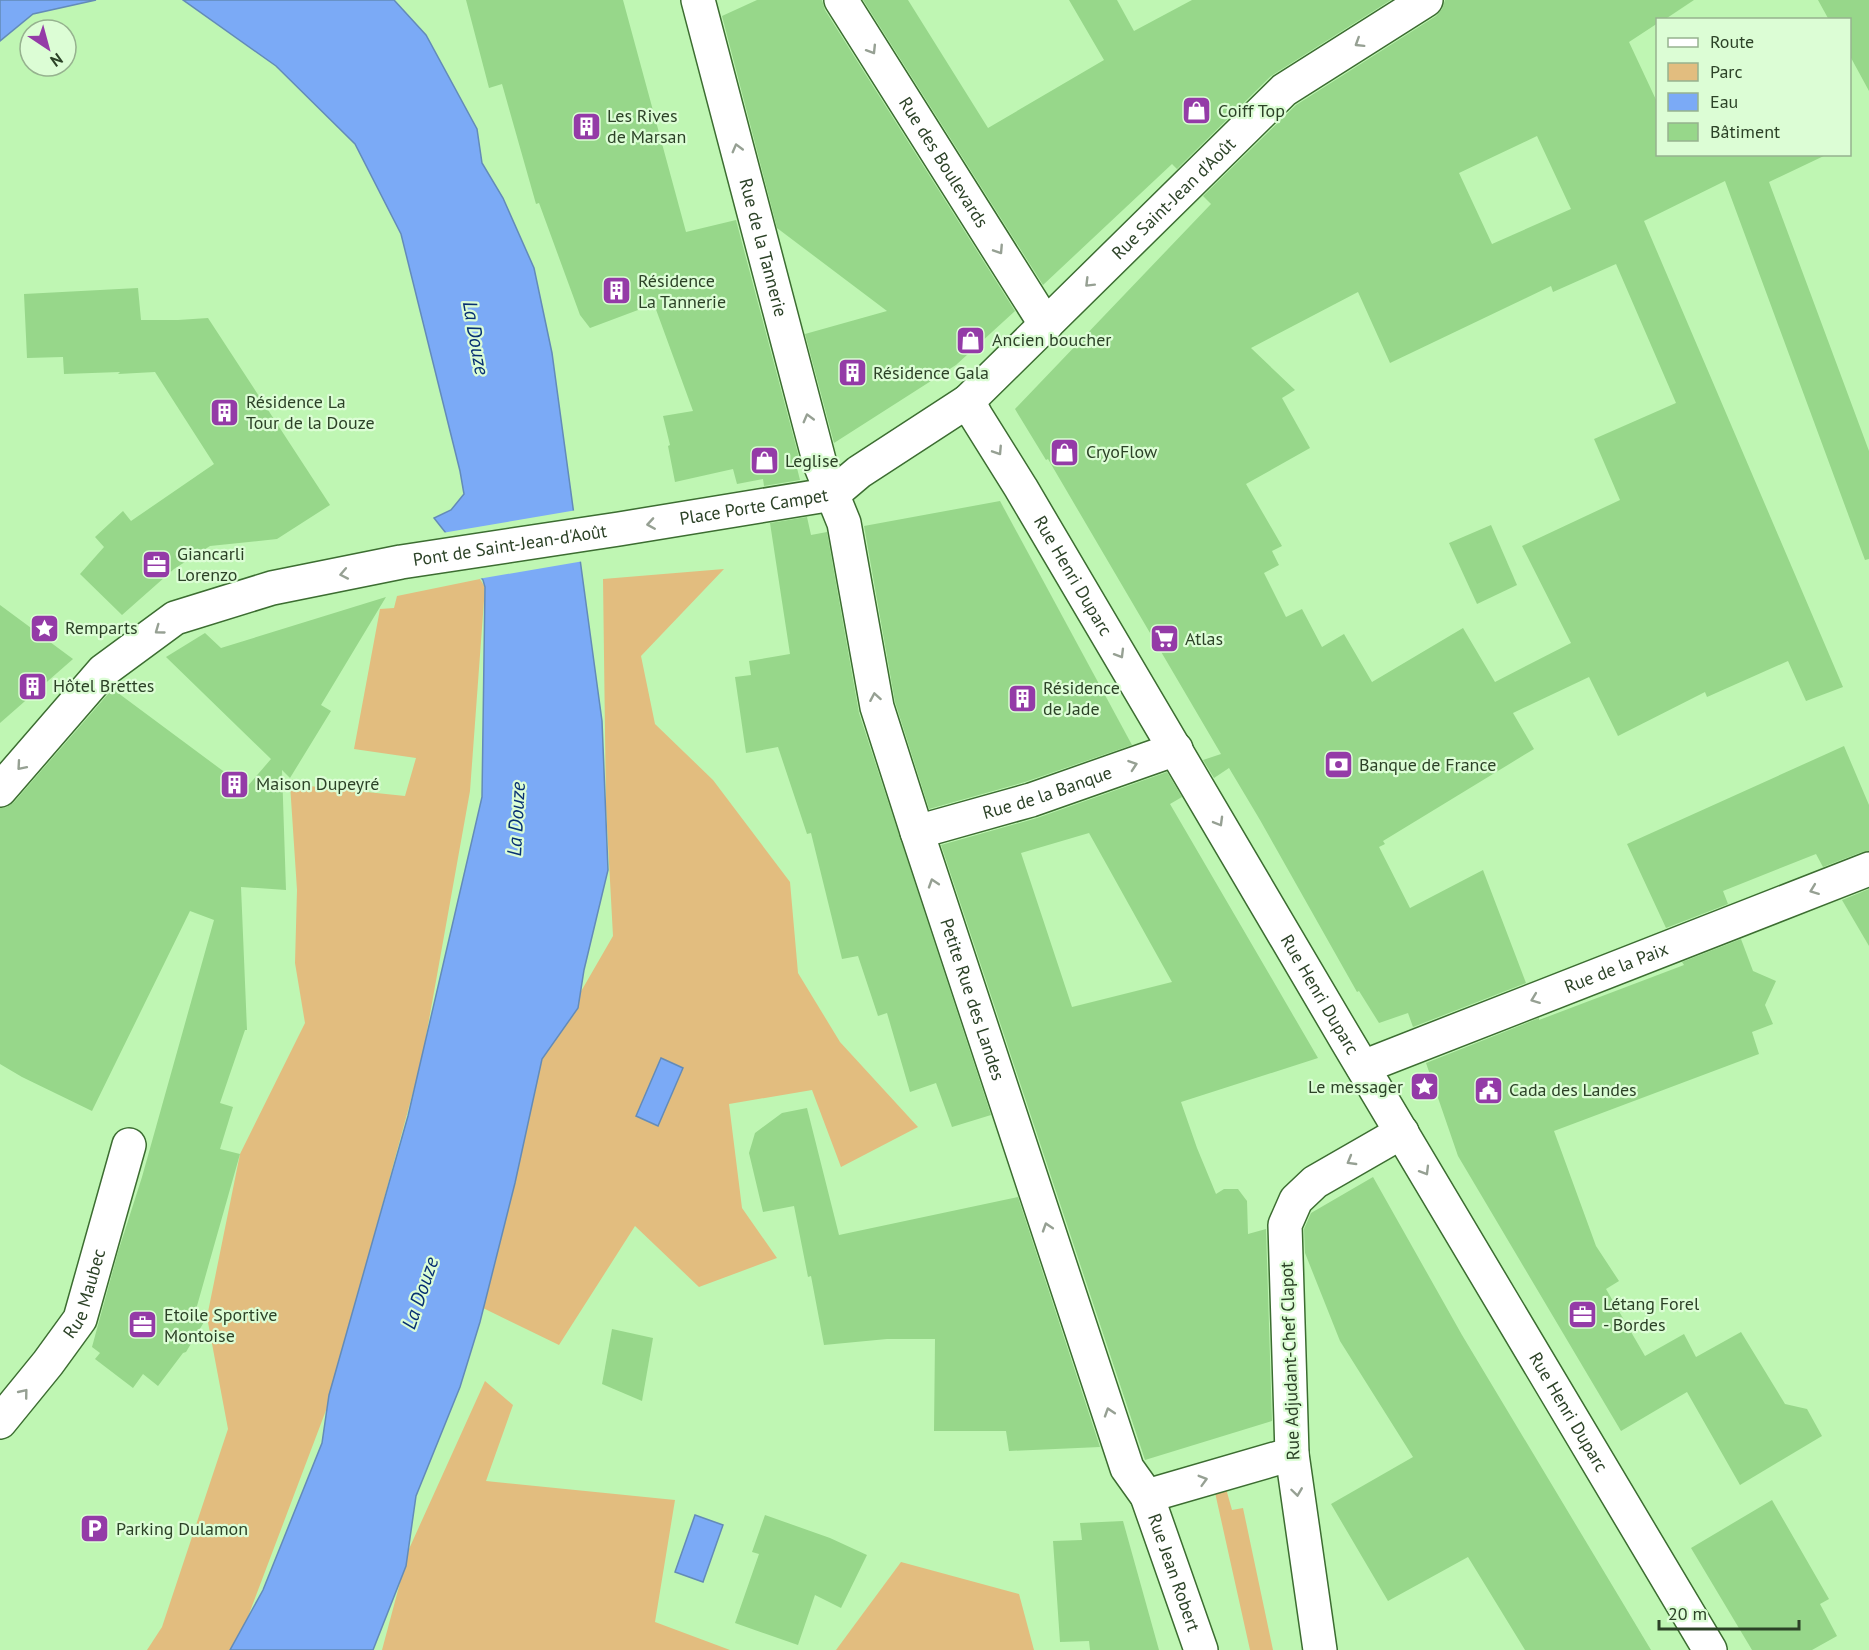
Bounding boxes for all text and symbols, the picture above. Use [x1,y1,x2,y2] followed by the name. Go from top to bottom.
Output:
[18,18,78,78] north arrow
[1656,18,1851,156] legend
[1710,30,1754,53] text: Route
[1355,36,1365,48] one-way arrow
[865,43,876,54] one-way arrow
[47,49,67,71] text: N
[1710,60,1743,83] text: Parc
[1710,90,1738,113] text: Eau
[894,92,994,232] street label: Rue des Boulevards
[1181,95,1213,127] shop icon: Coiff Top
[1218,99,1285,122] place label: Coiff Top
[607,104,686,148] place label: Les Rives de Marsan
[570,110,602,142] building icon: Les Rives de Marsan
[1710,120,1780,143] text: Bâtiment
[1107,132,1240,264] street label: Rue Saint-Jean d'Août
[731,144,744,154] one-way arrow
[734,176,793,319] street label: Rue de la Tannerie
[992,243,1003,254] one-way arrow
[638,269,726,313] place label: Résidence La Tannerie
[601,275,633,307] building icon: Résidence La Tannerie
[1085,275,1096,286] one-way arrow
[457,299,495,378] water label: La Douze
[955,324,987,356] shop icon: Ancien boucher
[992,328,1111,351] place label: Ancien boucher
[836,357,868,389] building icon: Résidence Gala
[873,361,989,384] place label: Résidence Gala
[246,390,375,434] place label: Résidence La Tour de la Douze
[209,396,241,428] building icon: Résidence La Tour de la Douze
[803,413,815,424] one-way arrow
[1049,436,1081,468] shop icon: CryoFlow
[1086,440,1158,463] place label: CryoFlow
[991,444,1002,455] one-way arrow
[748,445,780,477] shop icon: Leglise
[785,449,839,472] place label: Leglise
[678,483,830,530] street label: Place Porte Campet
[1029,511,1118,640] street label: Rue Henri Duparc
[646,517,656,530] one-way arrow
[411,519,608,571] street label: Pont de Saint-Jean-d'Août
[177,542,245,586] place label: Giancarli Lorenzo
[140,548,172,580] office icon: Giancarli Lorenzo
[339,567,349,580] one-way arrow
[28,612,60,644] place icon: Remparts
[65,616,138,639] place label: Remparts
[154,623,165,634] one-way arrow
[1148,623,1180,655] supermarket icon: Atlas
[1185,627,1223,650] place label: Atlas
[1112,648,1124,658] one-way arrow
[16,670,48,702] building icon: Hôtel Brettes
[53,674,154,697] place label: Hôtel Brettes
[1043,676,1120,720] place label: Résidence de Jade
[1006,682,1038,714] building icon: Résidence de Jade
[870,692,882,701] one-way arrow
[1322,749,1354,781] bank icon: Banque de France
[1359,753,1496,776] place label: Banque de France
[17,759,28,770] one-way arrow
[980,760,1115,824] street label: Rue de la Banque
[1127,760,1138,772] one-way arrow
[219,768,251,800] building icon: Maison Dupeyré
[256,772,379,795] place label: Maison Dupeyré
[501,780,531,857] water label: La Douze
[1212,816,1223,826] one-way arrow
[928,878,941,889] one-way arrow
[1810,883,1820,896] one-way arrow
[935,915,1010,1083] street label: Petite Rue des Landes
[1276,930,1364,1059] street label: Rue Henri Duparc
[1561,937,1671,998] street label: Rue de la Paix
[1530,992,1541,1005] one-way arrow
[1408,1071,1440,1103] place icon: Le messager
[1472,1074,1504,1106] public building icon: Cada des Landes
[1308,1075,1403,1098] place label: Le messager
[1509,1078,1637,1101] place label: Cada des Landes
[1347,1154,1357,1165] one-way arrow
[1418,1165,1429,1175] one-way arrow
[1042,1222,1055,1233] one-way arrow
[58,1246,110,1343] street label: Rue Maubec
[396,1253,445,1332] water label: La Douze
[1275,1261,1304,1461] street label: Rue Adjudant-Chef Clapot
[1603,1292,1700,1336] place label: Létang Forel - Bordes
[1566,1298,1598,1330] office icon: Létang Forel - Bordes
[164,1303,277,1347] place label: Etoile Sportive Montoise
[127,1309,159,1341] office icon: Etoile Sportive Montoise
[1524,1348,1613,1476] street label: Rue Henri Duparc
[17,1388,28,1399] one-way arrow
[1103,1407,1116,1418] one-way arrow
[1198,1474,1208,1487] one-way arrow
[1291,1487,1303,1497] one-way arrow
[1143,1510,1206,1634] street label: Rue Jean Robert
[79,1513,111,1545] parking icon: Parking Dulamon
[116,1517,248,1540] place label: Parking Dulamon
[1659,1593,1798,1631] scale bar
[1668,1602,1707,1625] text: 20 m

